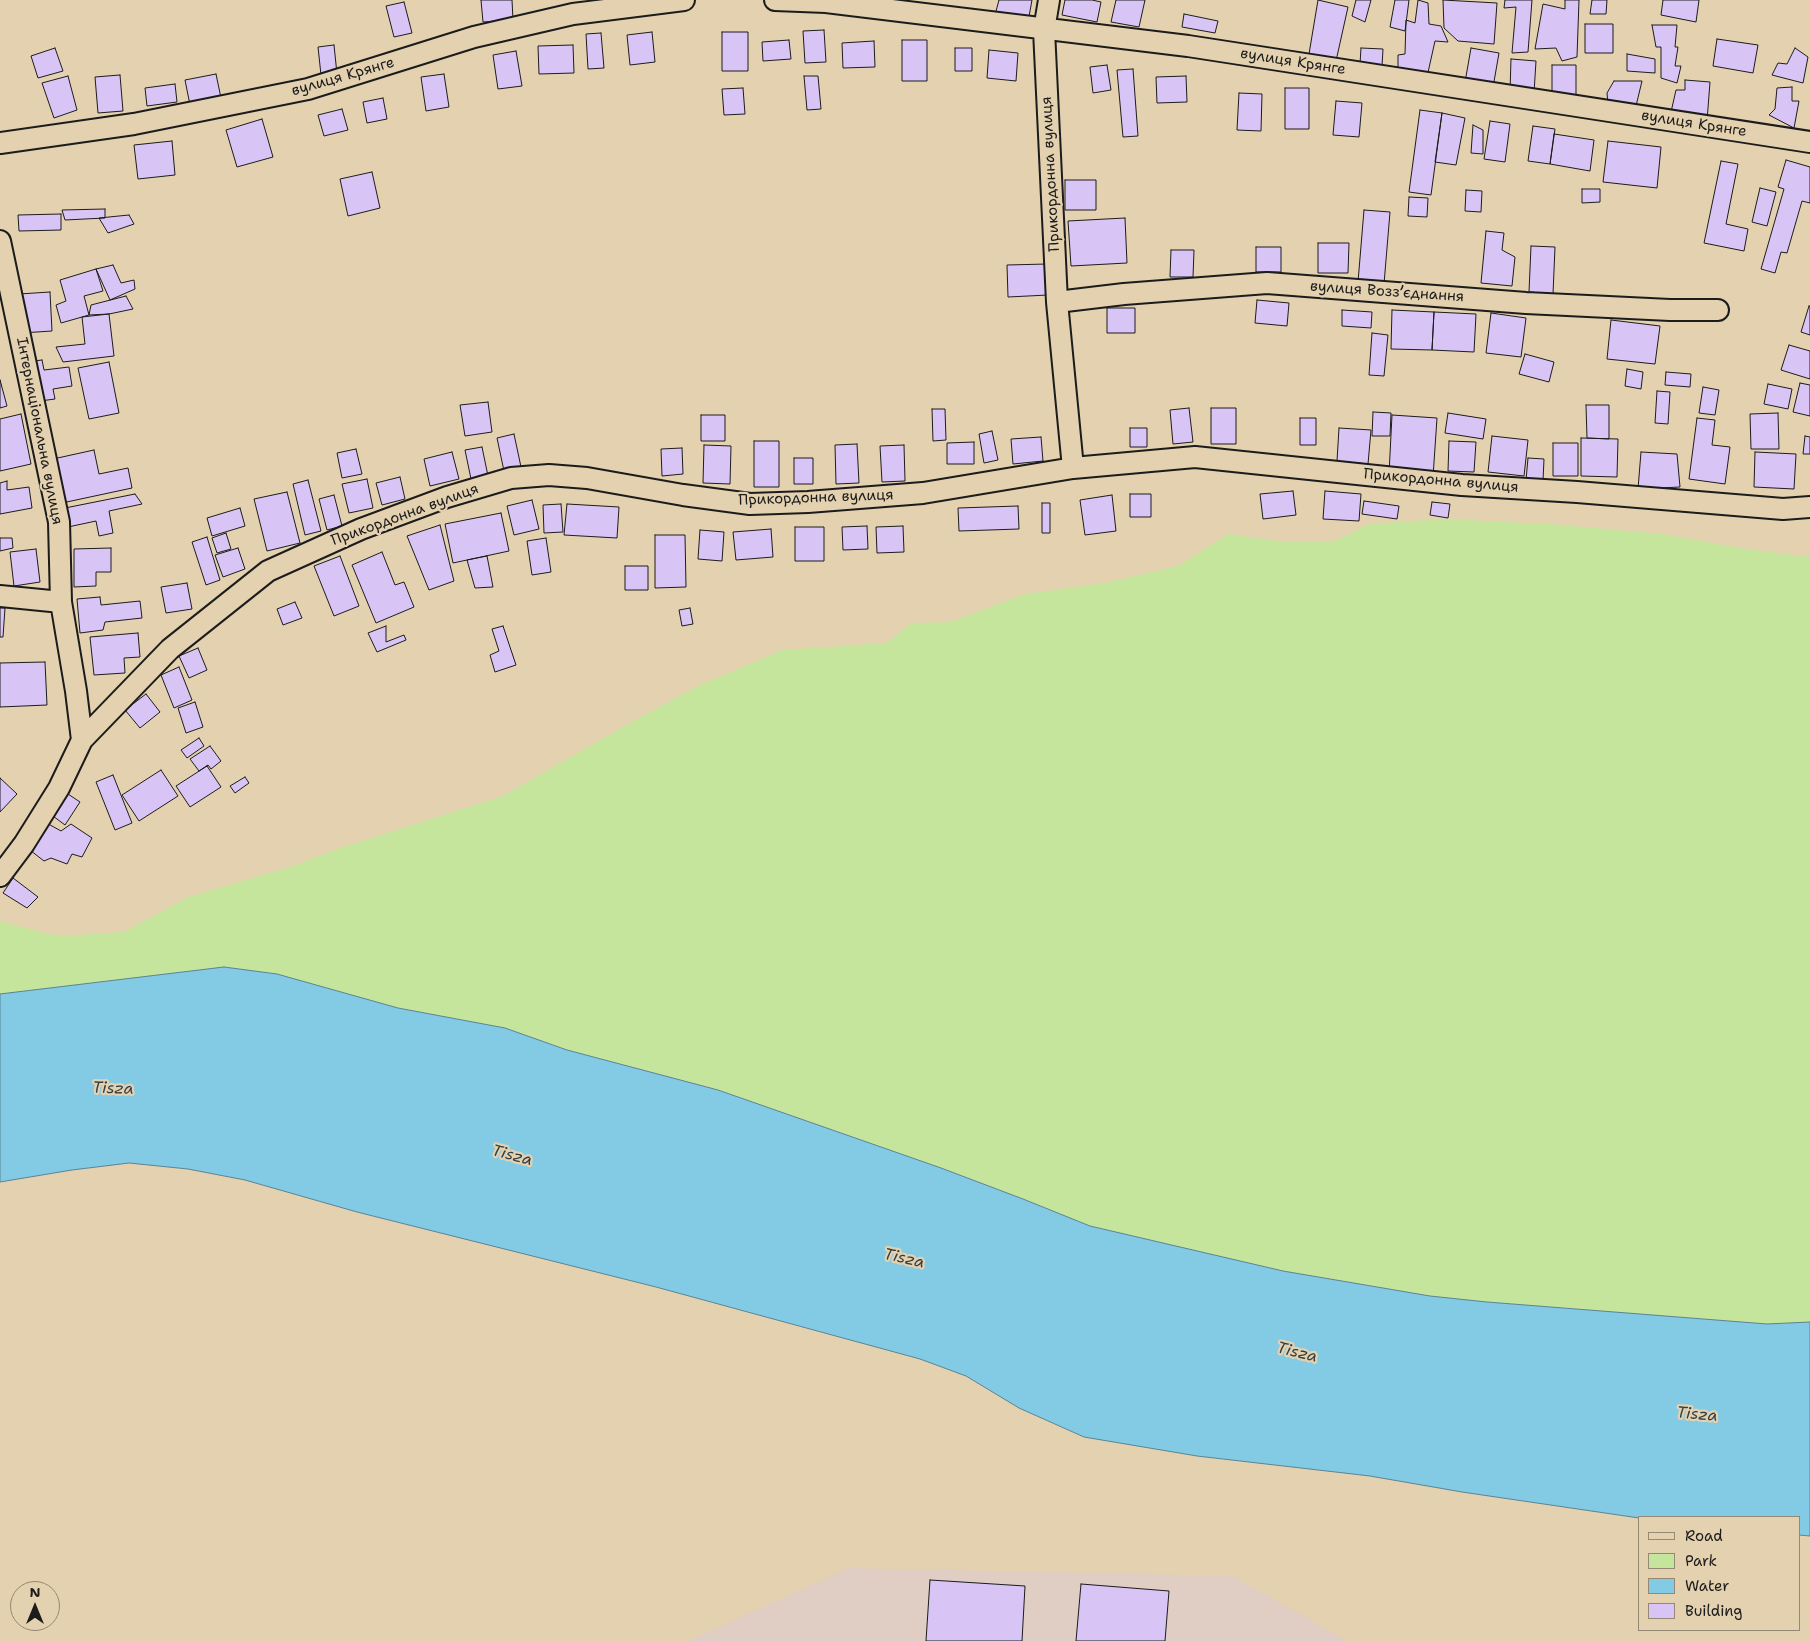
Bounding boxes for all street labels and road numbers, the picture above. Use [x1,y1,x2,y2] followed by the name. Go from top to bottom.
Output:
[1239,45,1347,79] street label: вулиця Крянге
[289,54,397,100] street label: вулиця Крянге
[1038,96,1064,252] street label: Прикордонна вулиця
[1640,107,1748,141] street label: вулиця Крянге
[1309,278,1465,306] street label: вулиця Воззʼєднання
[12,336,66,526] street label: Інтернаціональна вулиця
[1363,465,1519,497] street label: Прикордонна вулиця
[329,480,481,550] street label: Прикордонна вулиця
[738,486,894,510] street label: Прикордонна вулиця

